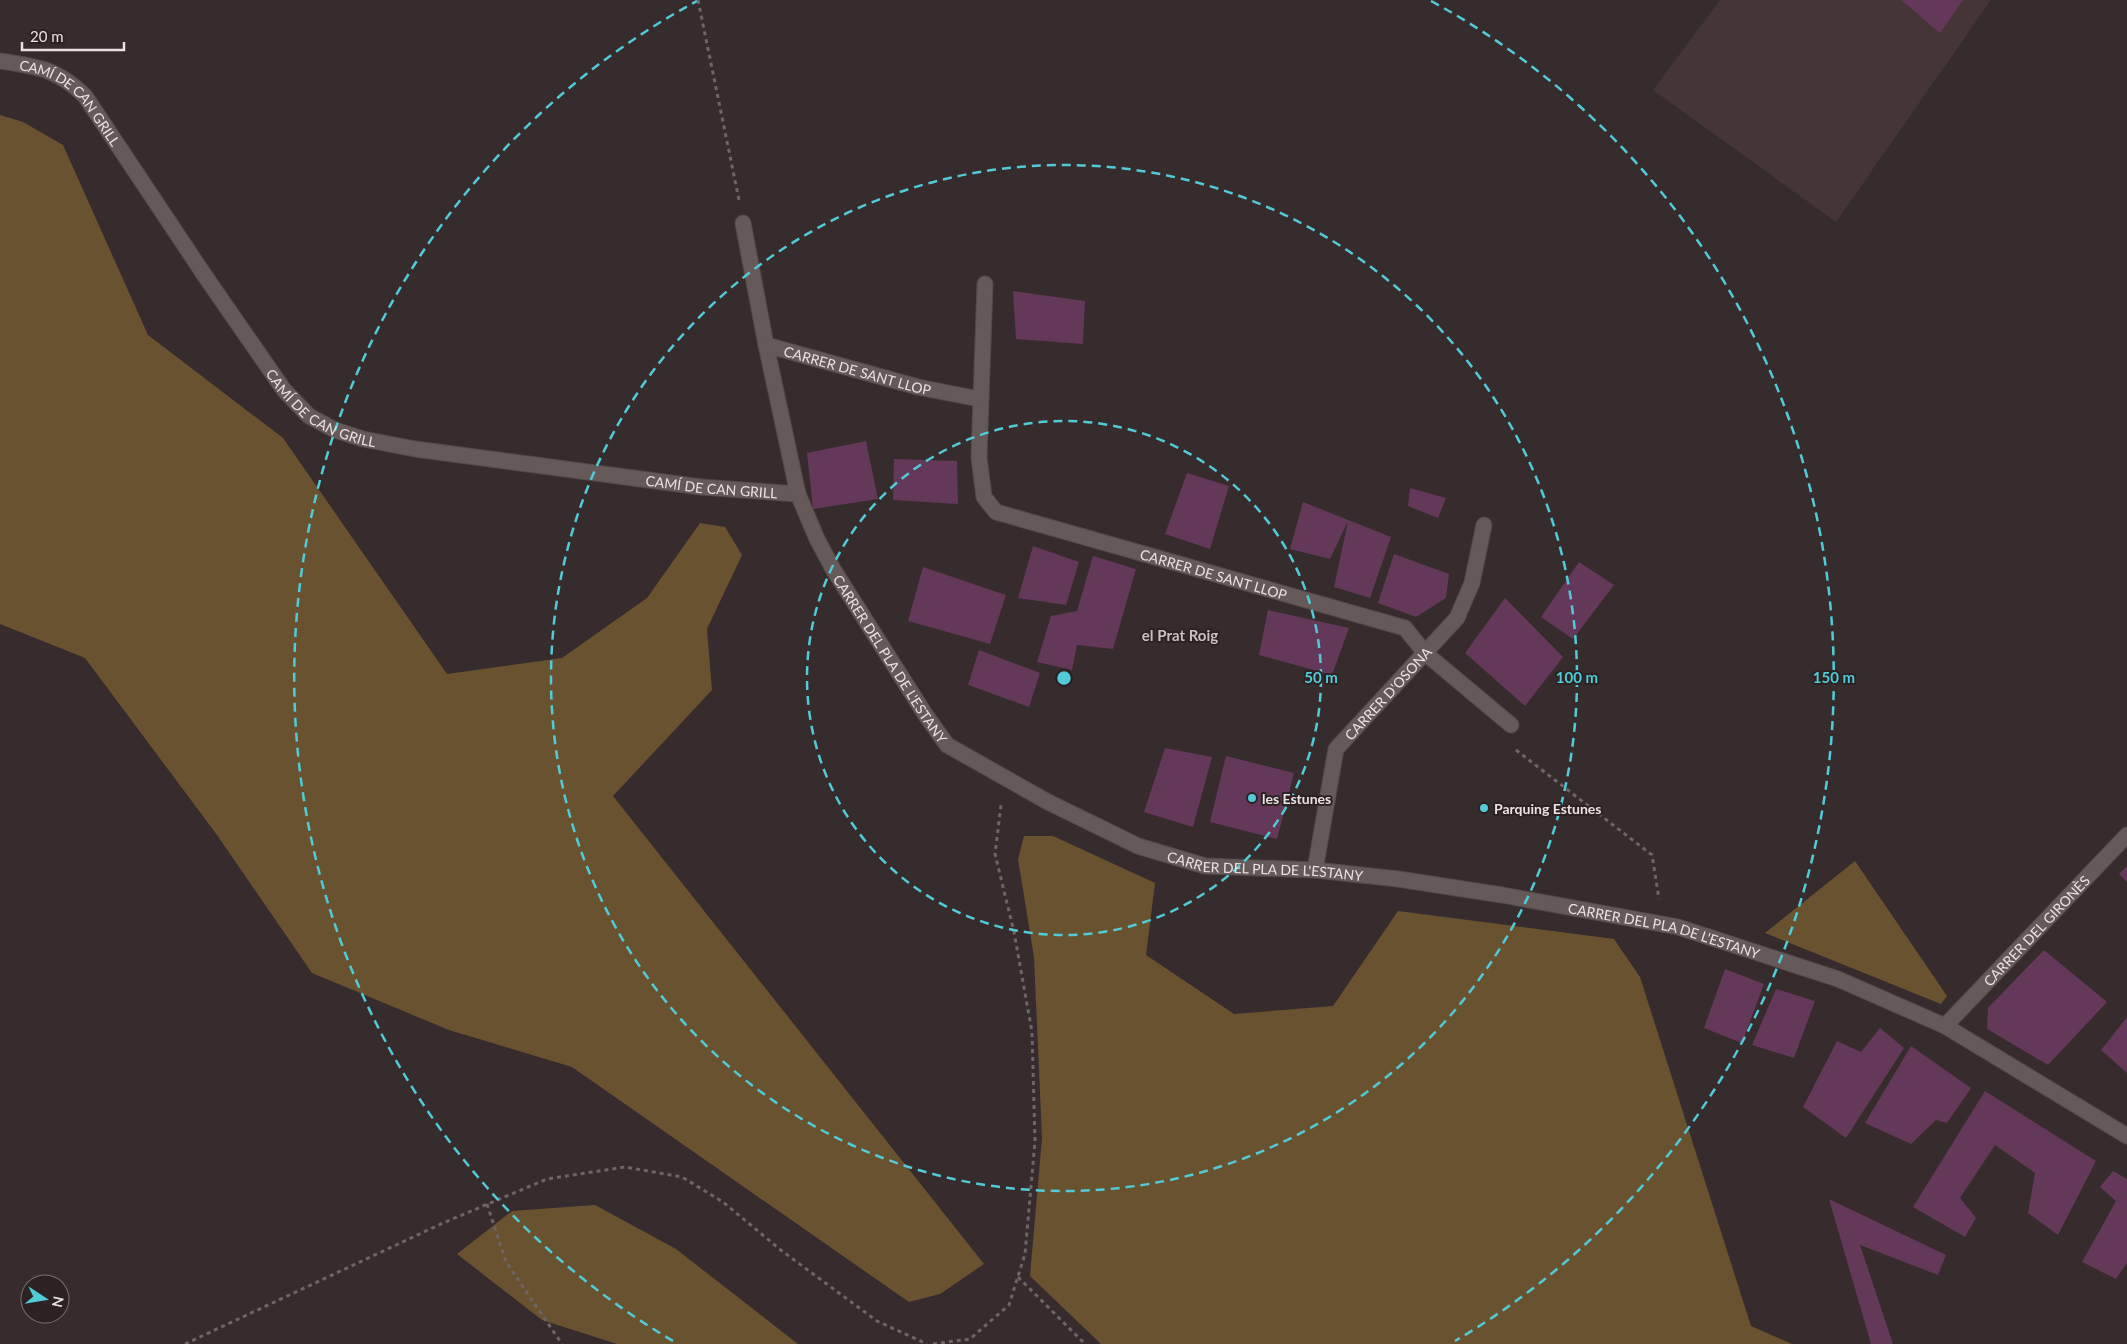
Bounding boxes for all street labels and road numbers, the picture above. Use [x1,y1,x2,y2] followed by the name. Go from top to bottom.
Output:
[18,56,124,149] street label: CAMÍ DE CAN GRILL
[782,342,933,398] street label: CARRER DE SANT LLOP
[263,365,377,450] street label: CAMÍ DE CAN GRILL
[645,471,778,501] street label: CAMÍ DE CAN GRILL
[1138,545,1289,603] street label: CARRER DE SANT LLOP
[830,571,951,746] street label: CARRER DEL PLA DE L'ESTANY
[1341,643,1435,743] street label: CARRER D'OSONA
[1165,847,1364,884] street label: CARRER DEL PLA DE L'ESTANY
[1979,872,2093,989] street label: CARRER DEL GIRONÈS
[1567,899,1762,962] street label: CARRER DEL PLA DE L'ESTANY

